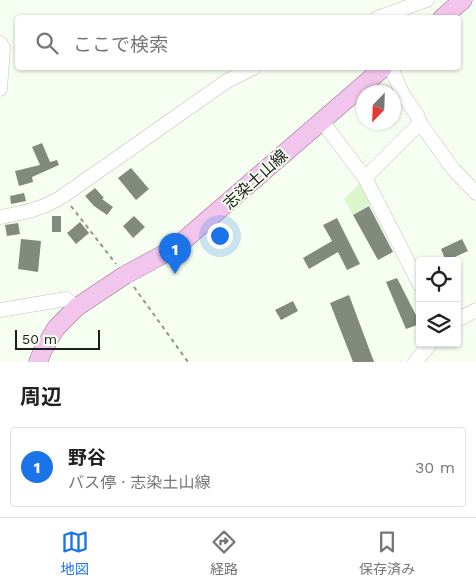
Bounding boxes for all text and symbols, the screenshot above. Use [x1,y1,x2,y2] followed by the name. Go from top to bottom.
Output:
[15,15,461,70] search box
[33,29,61,57] icon: search
[73,33,168,56] text: ここで検索
[356,85,401,130] north arrow
[219,146,291,213] street label: 志染土山線
[207,223,233,249] your location
[159,233,191,274] pin: 1
[416,257,461,347] map controls
[416,257,461,302] button: locate
[416,302,461,347] button: layers
[15,327,100,350] scale bar
[22,331,57,347] text: 50 m
[20,384,62,409] text: 周辺
[68,446,106,469] text: 野谷
[34,458,40,477] text: 1
[415,458,455,477] text: 30 m
[68,473,211,492] text: バス停 · 志染土山線
[61,528,89,578] tab: 地図
[210,528,238,578] tab: 経路
[359,528,415,578] tab: 保存済み

